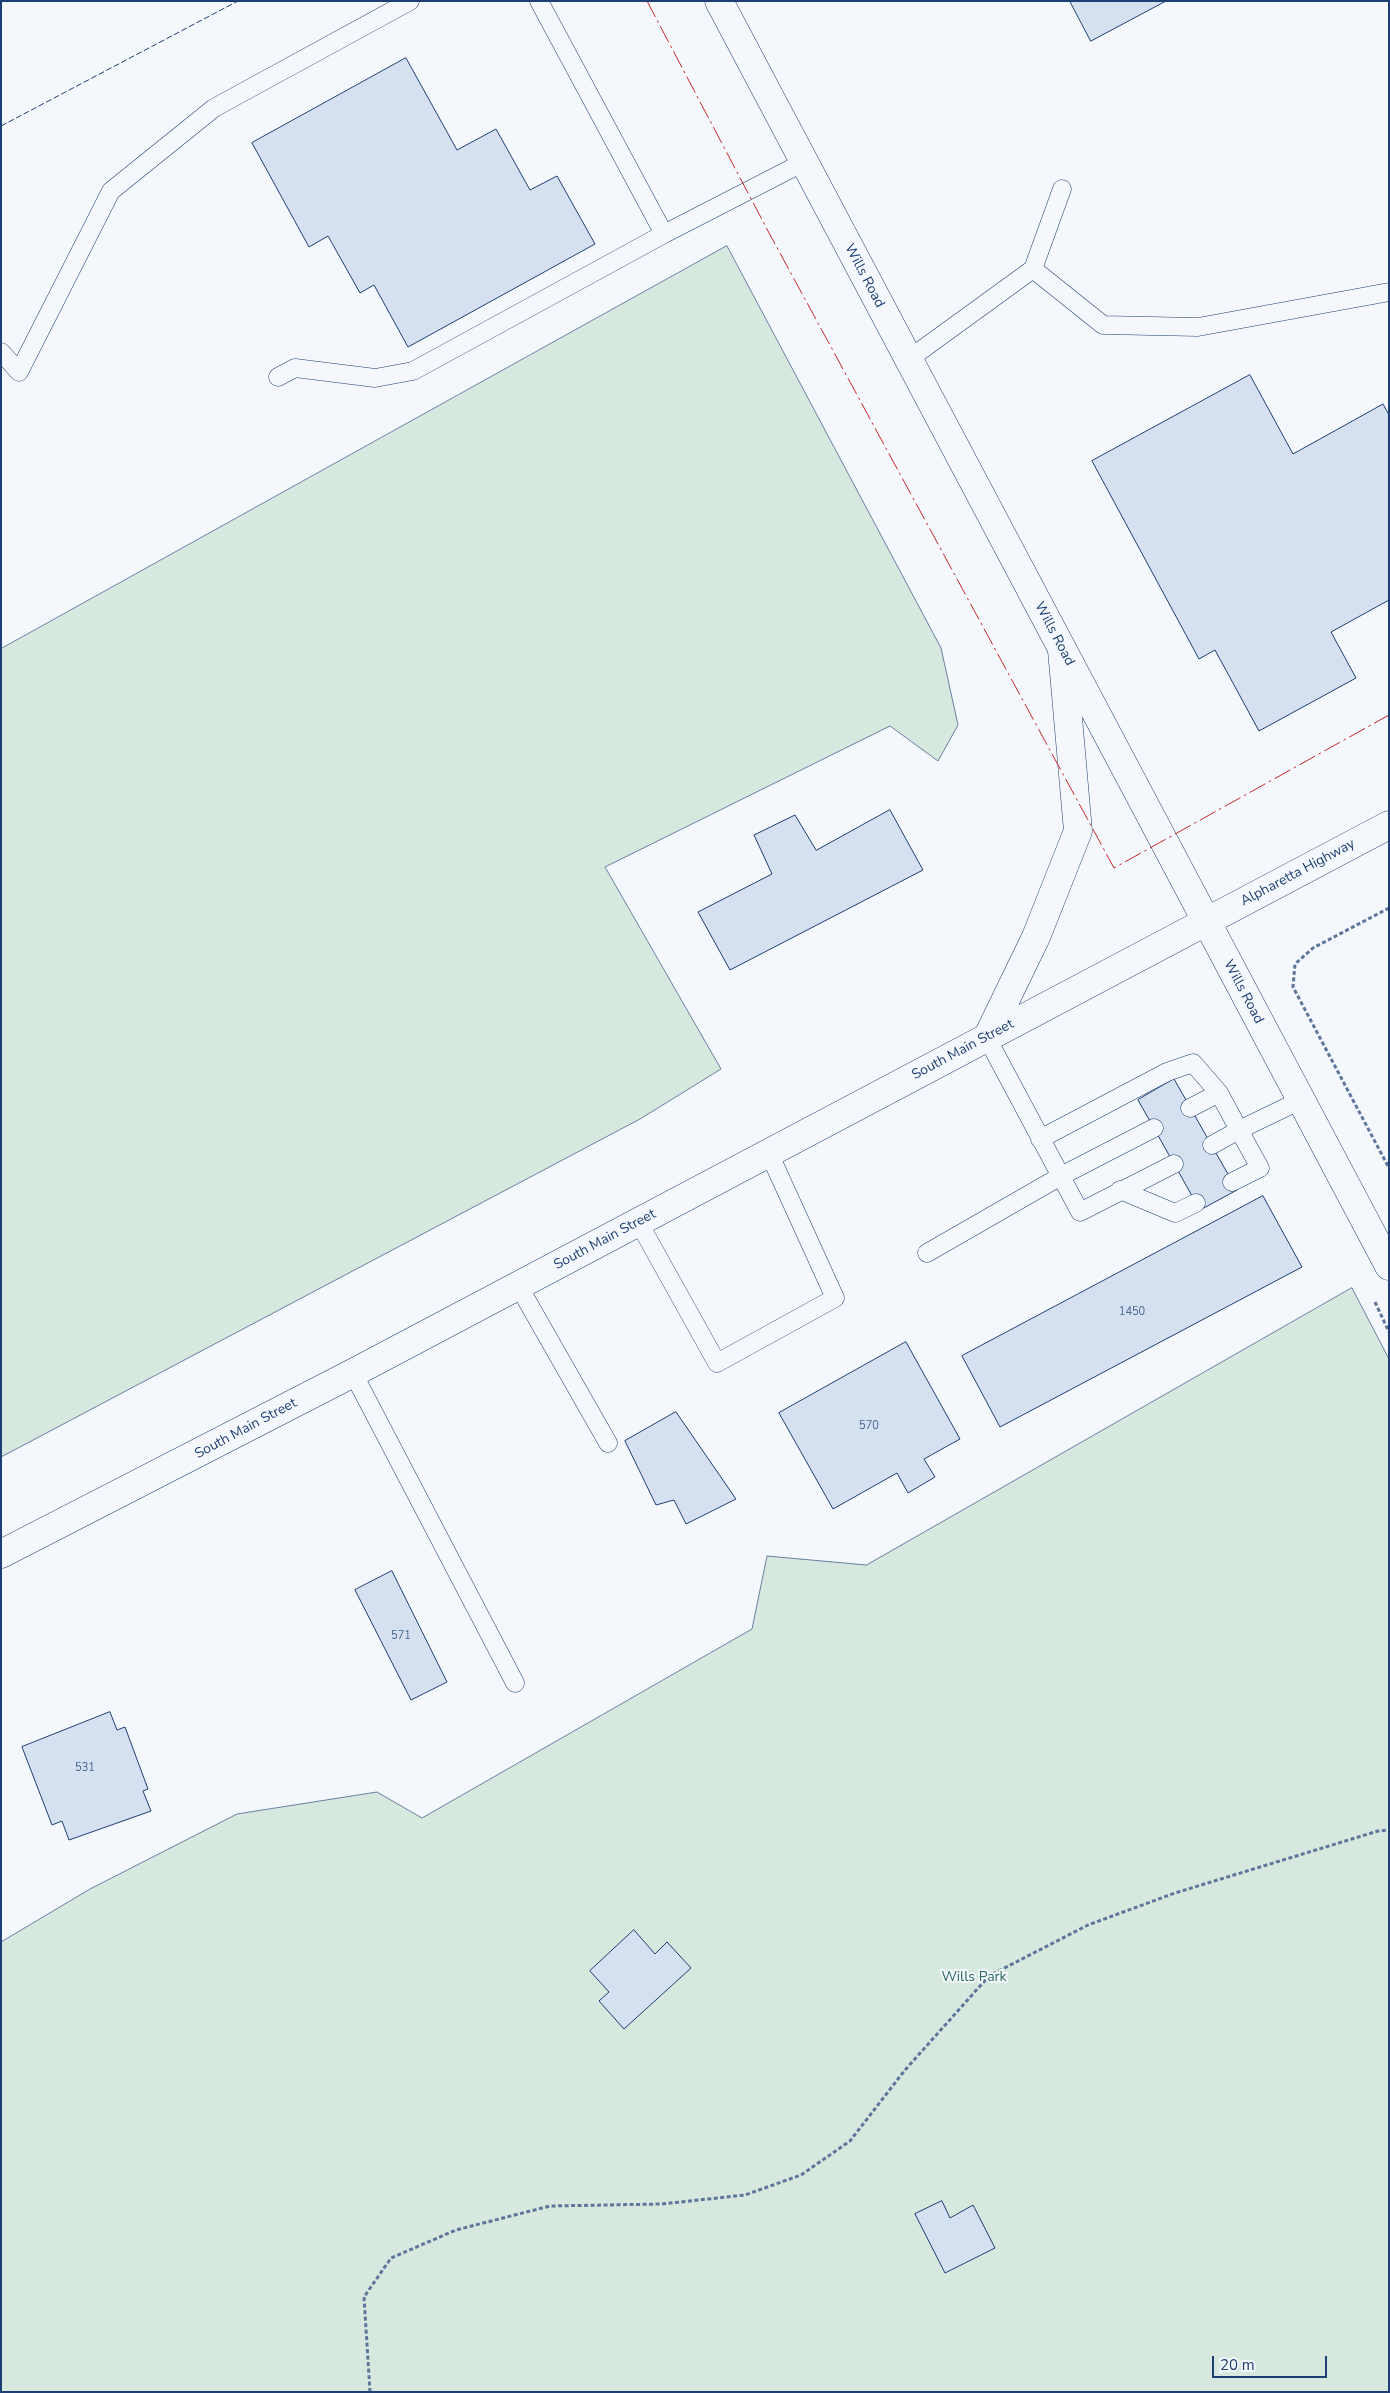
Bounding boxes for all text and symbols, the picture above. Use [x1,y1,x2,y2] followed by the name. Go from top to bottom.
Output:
[840,241,888,311] street label: Wills Road
[1030,599,1078,669] street label: Wills Road
[1238,836,1358,910] street label: Alpharetta Highway
[1219,957,1267,1027] street label: Wills Road
[909,1016,1017,1084] street label: South Main Street
[551,1206,659,1274] street label: South Main Street
[1119,1305,1145,1319] house number: 1450
[192,1395,300,1463] street label: South Main Street
[859,1419,879,1433] house number: 570
[391,1629,411,1643] house number: 571
[75,1761,95,1775] house number: 531
[941,1970,1007,1986] park label: Wills Park
[1215,2346,1330,2378] scale bar
[1220,2355,1255,2375] text: 20 m

